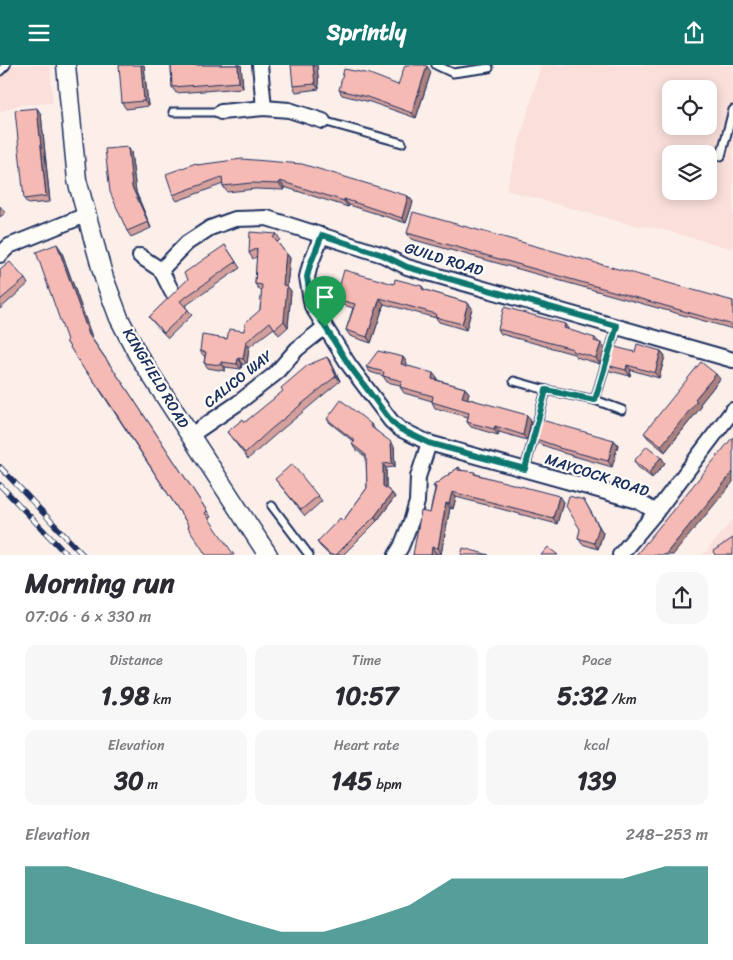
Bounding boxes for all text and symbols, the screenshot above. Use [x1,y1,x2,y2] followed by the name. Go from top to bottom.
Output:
[327,13,406,52] text: Sprintly
[25,19,53,47] icon: menu
[680,19,708,47] icon: share
[662,80,717,200] map controls
[662,80,717,135] button: locate
[662,145,717,200] button: layers
[401,235,487,283] street label: GUILD ROAD
[304,276,346,327] pin
[311,283,339,311] icon: arrive
[116,323,196,433] street label: KINGFIELD ROAD
[198,343,279,414] street label: CALICO WAY
[542,446,652,504] street label: MAYCOCK ROAD
[25,558,175,607] text: Morning run
[656,572,708,624] button: share
[25,602,151,631] text: 07:06 · 6 × 330 m
[110,648,163,673] text: Distance
[352,648,381,673] text: Time
[582,648,612,673] text: Pace
[101,673,150,718] text: 1.98
[335,673,398,718] text: 10:57
[557,673,608,718] text: 5:32
[150,687,171,712] text: km
[608,687,637,712] text: /km
[108,733,165,758] text: Elevation
[334,733,399,758] text: Heart rate
[584,733,610,758] text: kcal
[114,758,144,803] text: 30
[331,758,373,803] text: 145
[577,758,617,803] text: 139
[144,772,158,797] text: m
[373,772,402,797] text: bpm
[25,820,90,849] text: Elevation
[626,820,708,849] text: 248–253 m

